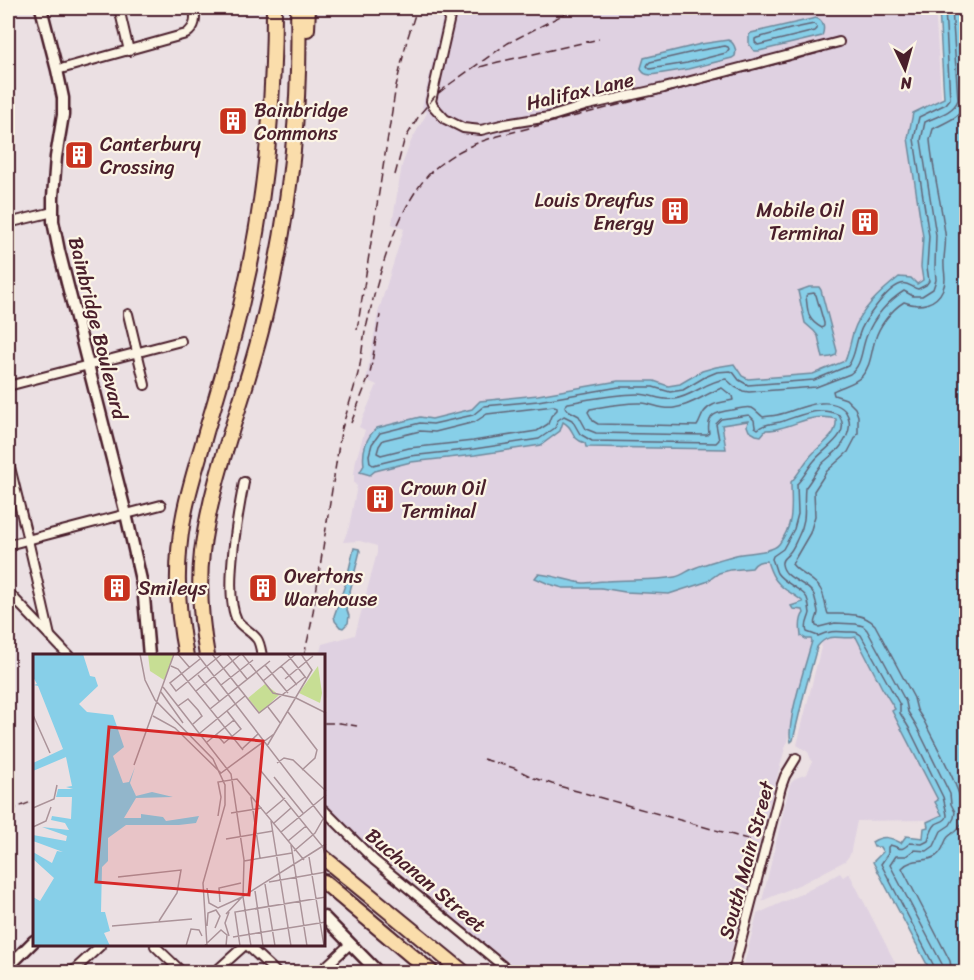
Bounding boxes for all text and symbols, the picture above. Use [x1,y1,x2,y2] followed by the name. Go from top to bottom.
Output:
[875,39,935,99] north arrow
[523,62,638,121] street label: Halifax Lane
[899,68,914,98] text: N
[254,93,348,151] place label: Bainbridge Commons
[217,105,249,137] building icon: Bainbridge Commons
[100,127,201,185] place label: Canterbury Crossing
[63,139,95,171] building icon: Canterbury Crossing
[535,183,655,241] place label: Louis Dreyfus Energy
[756,193,845,251] place label: Mobile Oil Terminal
[659,195,691,227] building icon: Louis Dreyfus Energy
[849,206,881,238] building icon: Mobile Oil Terminal
[58,233,137,425] street label: Bainbridge Boulevard
[401,471,487,529] place label: Crown Oil Terminal
[364,483,396,515] building icon: Crown Oil Terminal
[284,559,378,617] place label: Overtons Warehouse
[138,571,208,606] place label: Smileys
[101,572,133,604] building icon: Smileys
[247,572,279,604] building icon: Overtons Warehouse
[33,654,326,947] inset map
[709,776,785,943] street label: South Main Street
[357,819,494,942] street label: Buchanan Street

